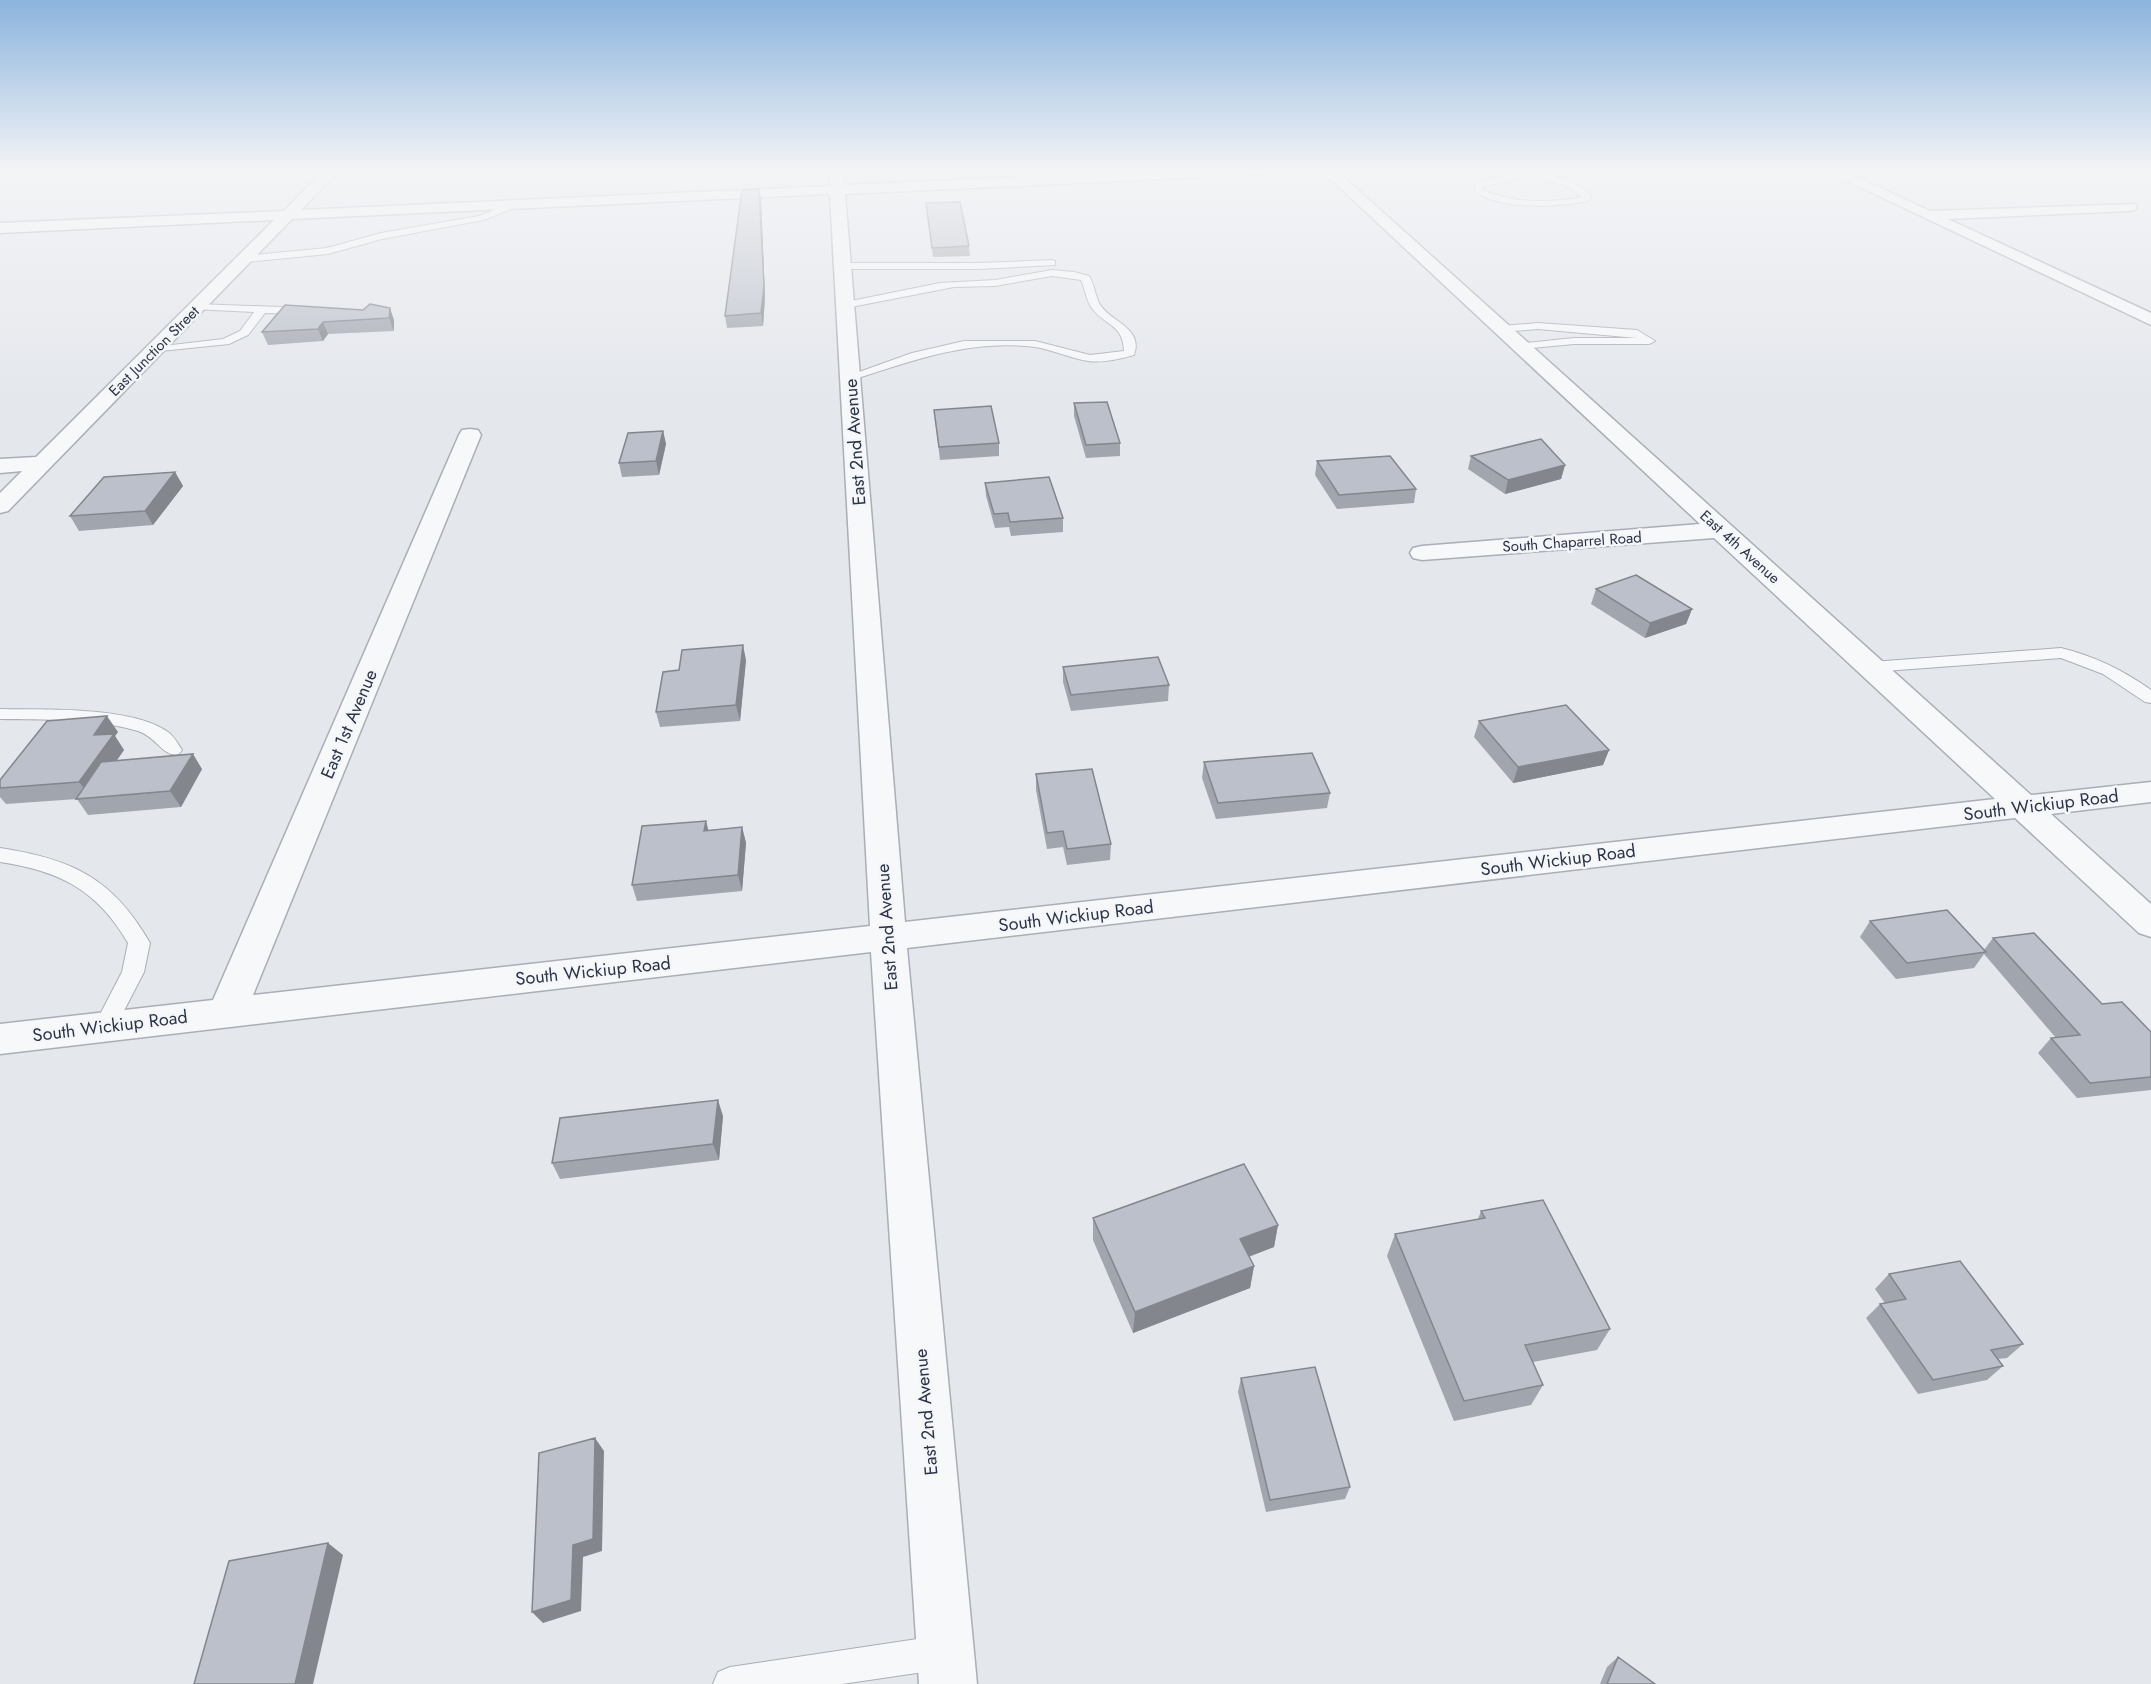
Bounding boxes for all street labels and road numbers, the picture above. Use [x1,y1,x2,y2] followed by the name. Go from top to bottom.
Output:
[104,301,204,401] street label: East Junction Street
[838,378,872,506] street label: East 2nd Avenue
[1695,505,1785,589] street label: East 4th Avenue
[1502,526,1642,558] street label: South Chaparrel Road
[314,665,384,783] street label: East 1st Avenue
[1962,783,2120,827] street label: South Wickiup Road
[1479,838,1637,882] street label: South Wickiup Road
[870,863,904,991] street label: East 2nd Avenue
[997,894,1155,938] street label: South Wickiup Road
[514,950,672,992] street label: South Wickiup Road
[31,1004,189,1048] street label: South Wickiup Road
[908,1348,944,1476] street label: East 2nd Avenue

